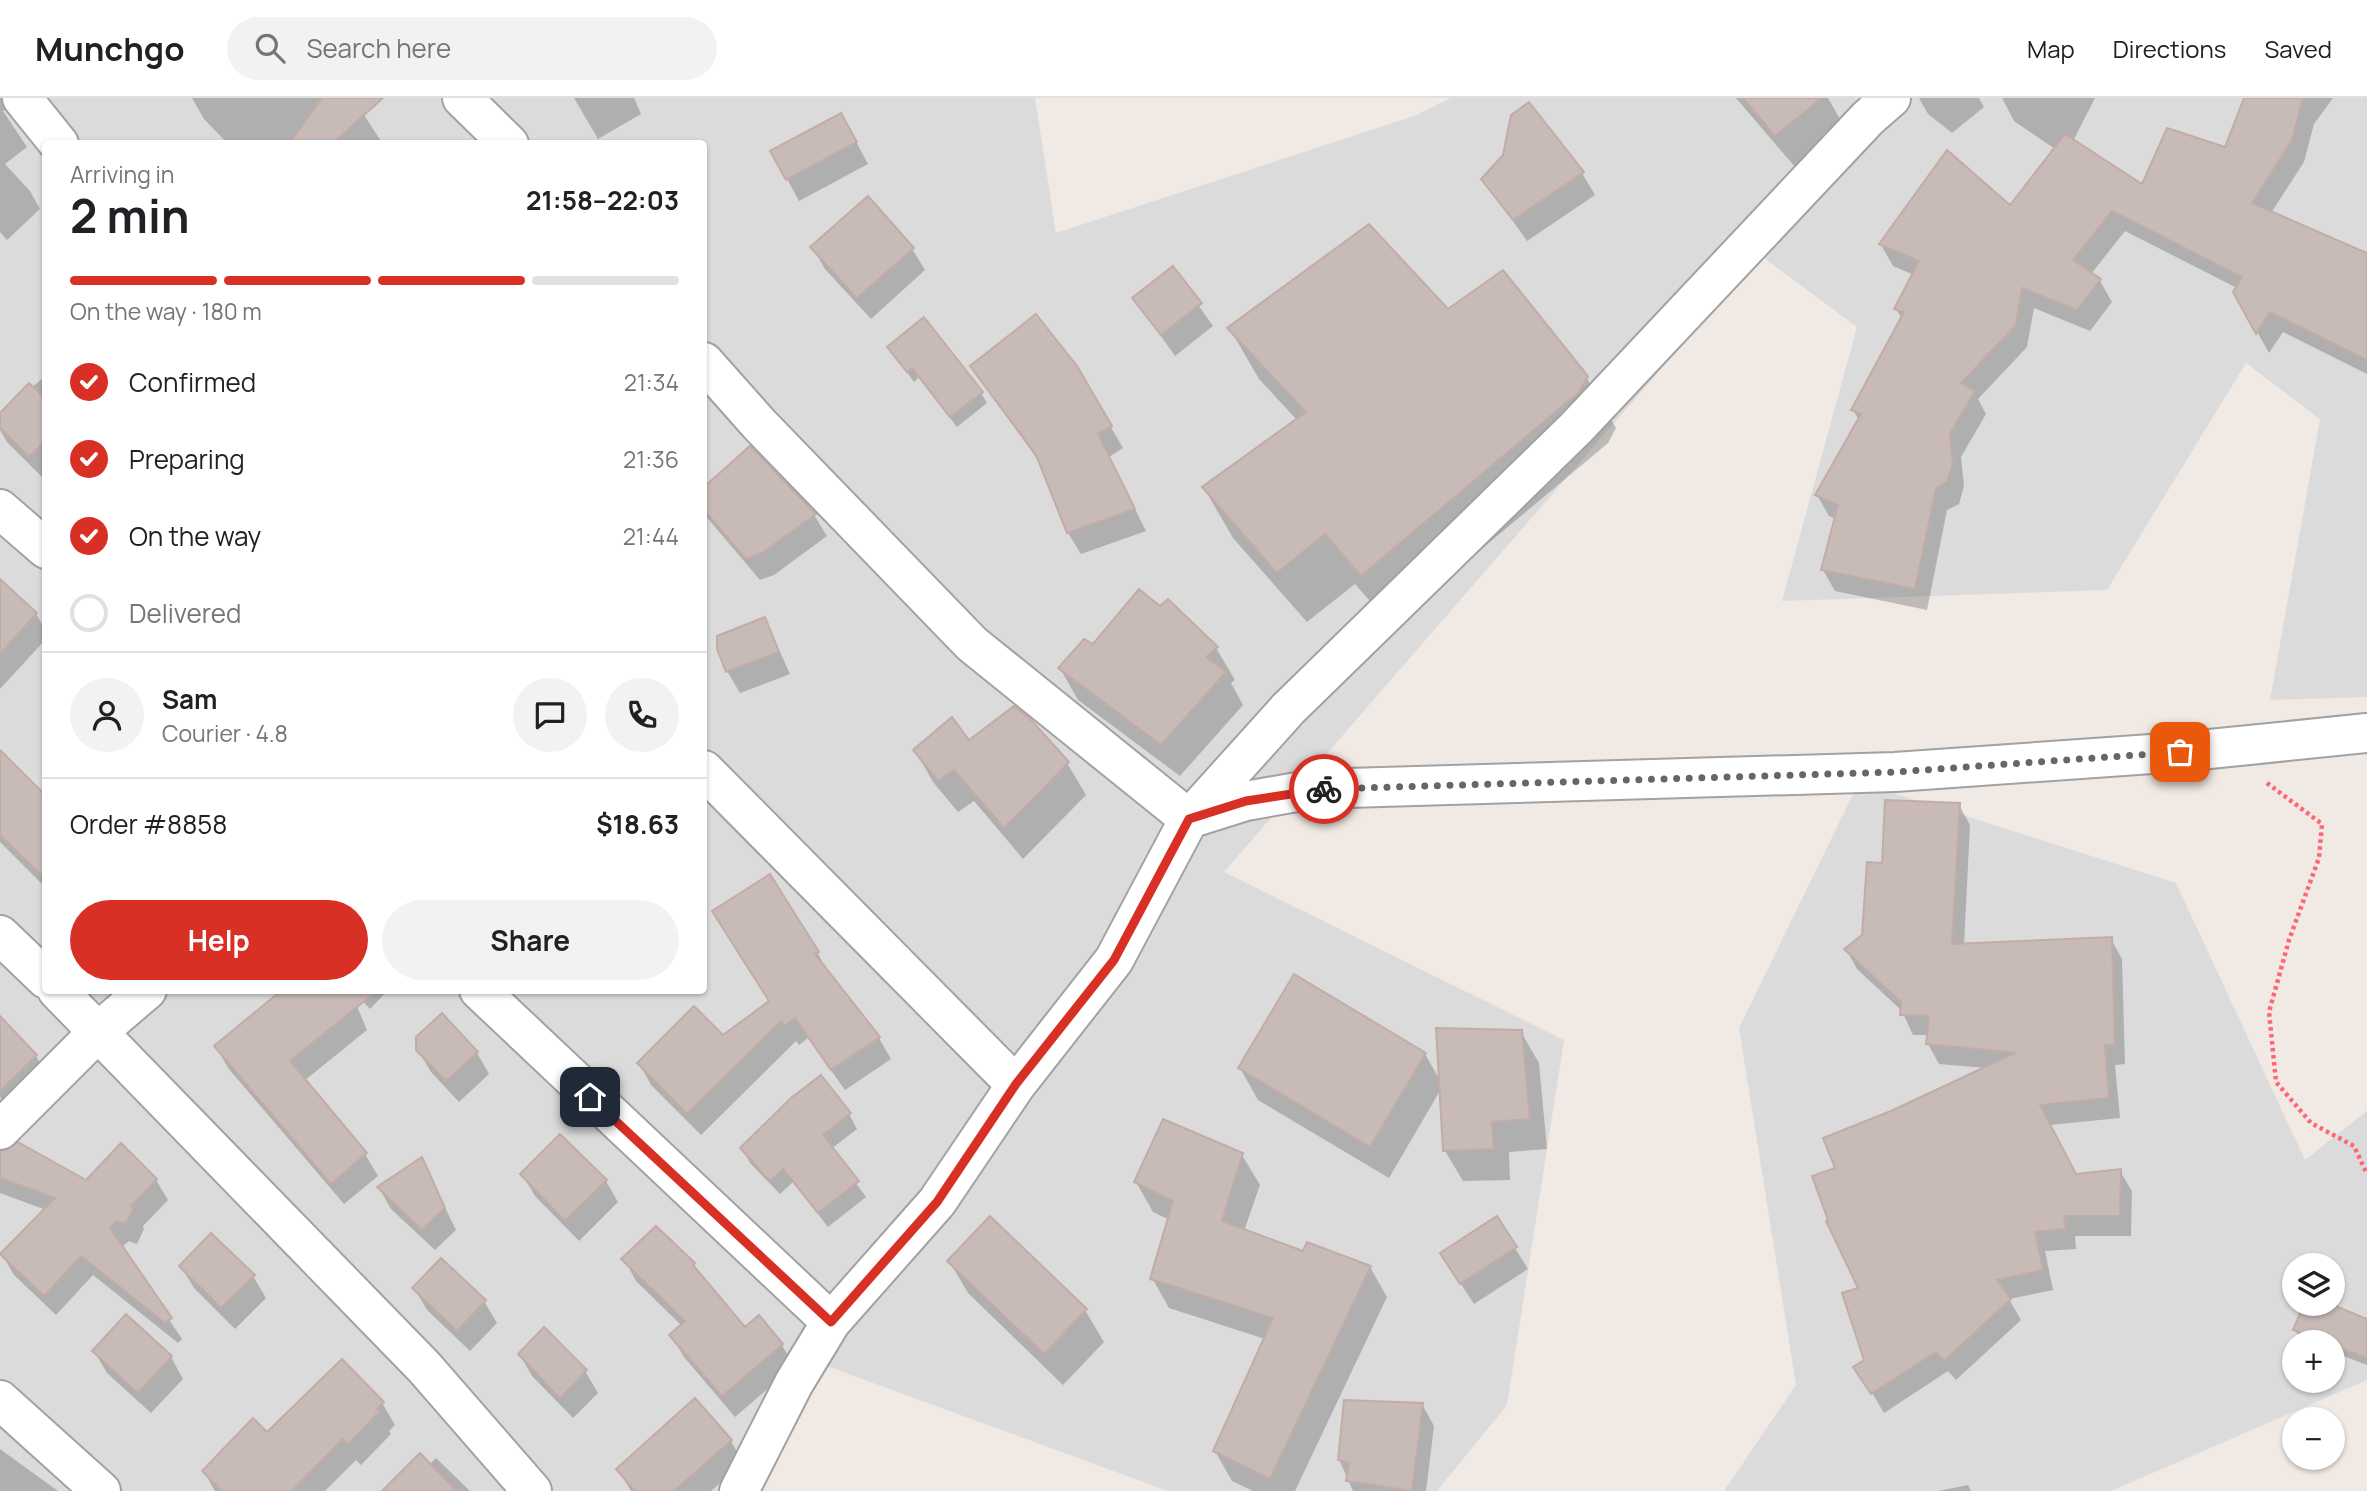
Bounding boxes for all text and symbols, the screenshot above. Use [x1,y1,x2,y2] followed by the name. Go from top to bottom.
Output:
[227,17,717,80] search box
[35,26,185,71] text: Munchgo
[251,29,289,67] icon: search
[307,30,451,66] text: Search here
[2027,32,2075,65] text: Map
[2113,32,2226,65] text: Directions
[2264,32,2332,65] text: Saved
[70,158,175,190] text: Arriving in
[526,182,679,218] text: 21:58–22:03
[70,184,190,247] text: 2 min
[70,295,262,327] text: On the way · 180 m
[70,363,108,401] icon: check
[129,364,256,400] text: Confirmed
[624,366,679,398] text: 21:34
[70,440,108,478] icon: check
[129,441,245,477] text: Preparing
[623,443,679,475] text: 21:36
[70,517,108,555] icon: check
[129,518,261,554] text: On the way
[623,520,679,552] text: 21:44
[129,595,241,631] text: Delivered
[70,678,144,752] button: person
[513,678,587,752] button: chat
[605,678,679,752] button: phone
[162,681,217,717] text: Sam
[162,717,288,749] text: Courier · 4.8
[2150,722,2210,782] pin
[2161,733,2199,771] icon: bag
[1289,754,1359,824] courier
[1305,770,1343,808] icon: bike
[70,806,227,842] text: Order #8858
[596,806,679,842] text: $18.63
[70,900,368,980] button: Help
[382,900,679,980] button: Share
[560,1067,620,1127] pin
[571,1078,609,1116] icon: home
[2282,1253,2345,1470] map controls
[2282,1253,2345,1316] button: layers
[2282,1330,2345,1393] button: +
[2282,1407,2345,1470] button: −

